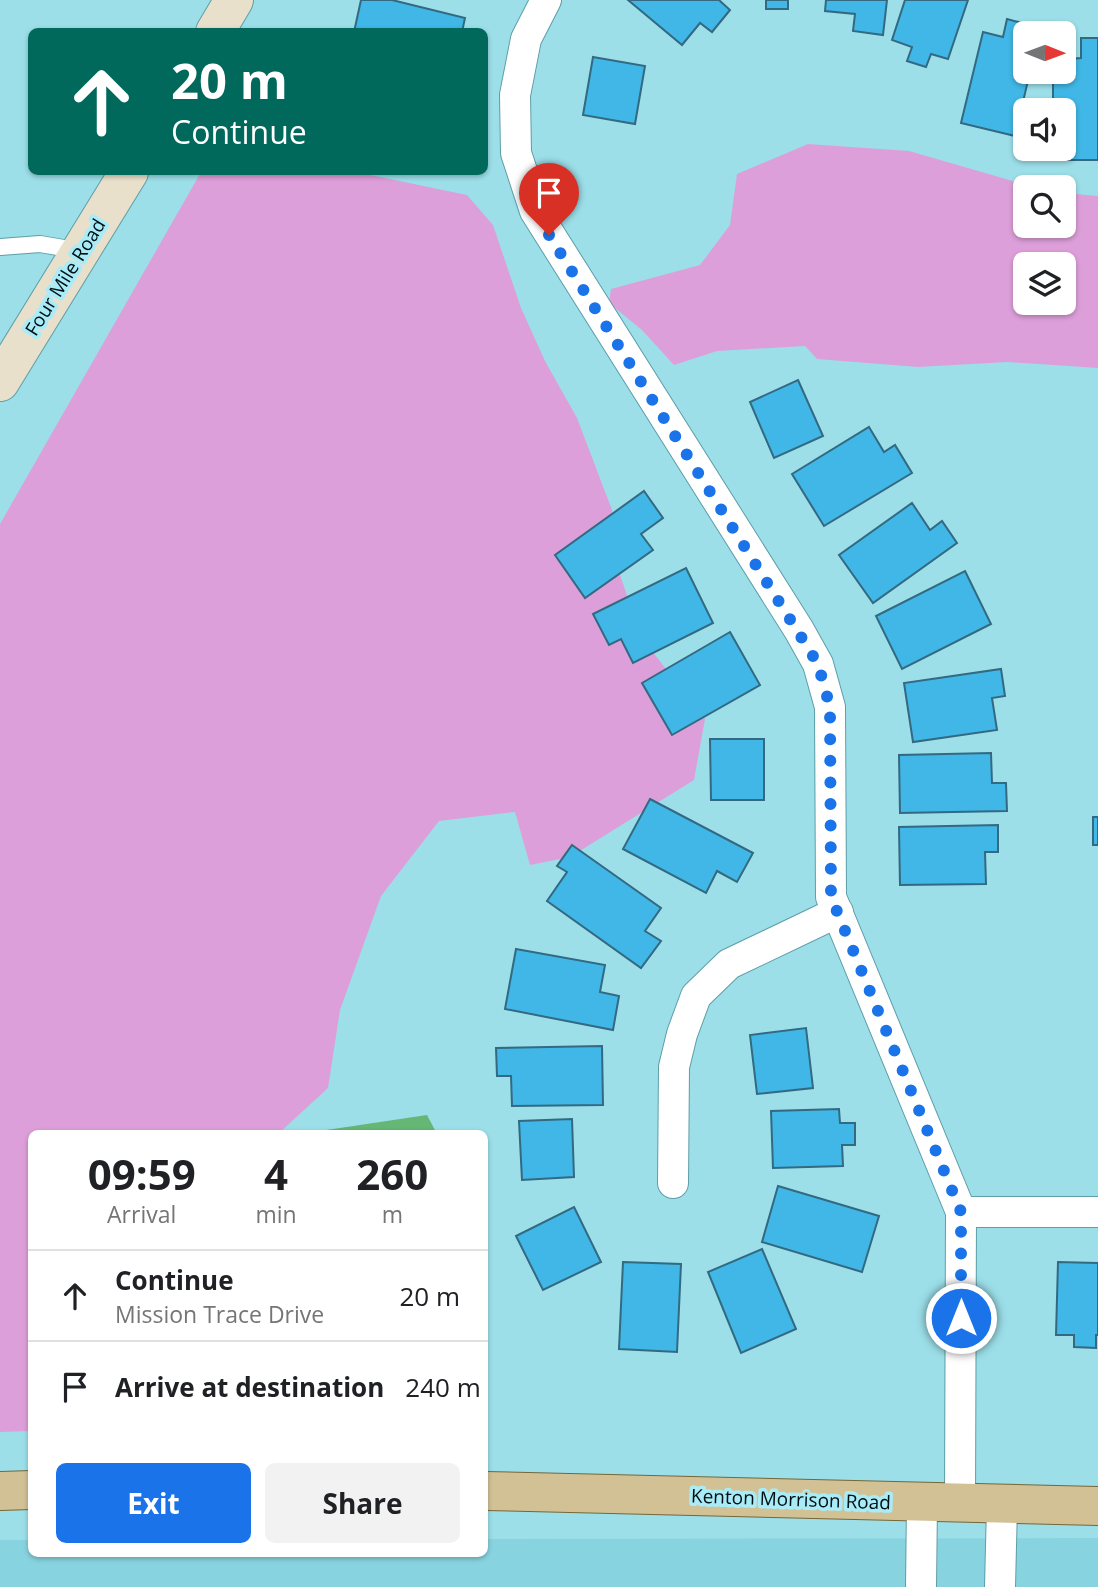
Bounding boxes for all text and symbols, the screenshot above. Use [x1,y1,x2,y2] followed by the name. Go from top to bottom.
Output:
[1013,21,1076,84] north arrow
[1013,21,1076,315] map controls
[171,47,288,113] text: 20 m
[56,56,147,147] icon: ahead
[1013,98,1076,161] button: sound
[171,110,307,153] text: Continue
[519,163,579,235] pin
[530,174,568,212] icon: arrive
[1013,175,1076,238] button: search
[19,214,111,340] street label: Four Mile Road
[1013,252,1076,315] button: layers
[88,1145,196,1202] text: 09:59
[264,1145,288,1202] text: 4
[356,1145,428,1202] text: 260
[107,1198,176,1230] text: Arrival
[255,1198,297,1230] text: min
[382,1198,403,1230] text: m
[115,1262,234,1298] text: Continue
[56,1277,94,1315] icon: ahead
[399,1278,460,1314] text: 20 m
[924,1281,998,1355] position arrow
[115,1298,324,1330] text: Mission Trace Drive
[56,1368,94,1406] icon: arrive
[115,1369,384,1405] text: Arrive at destination
[405,1369,481,1405] text: 240 m
[56,1463,251,1543] button: Exit
[265,1463,460,1543] button: Share
[691,1483,891,1515] street label: Kenton Morrison Road

